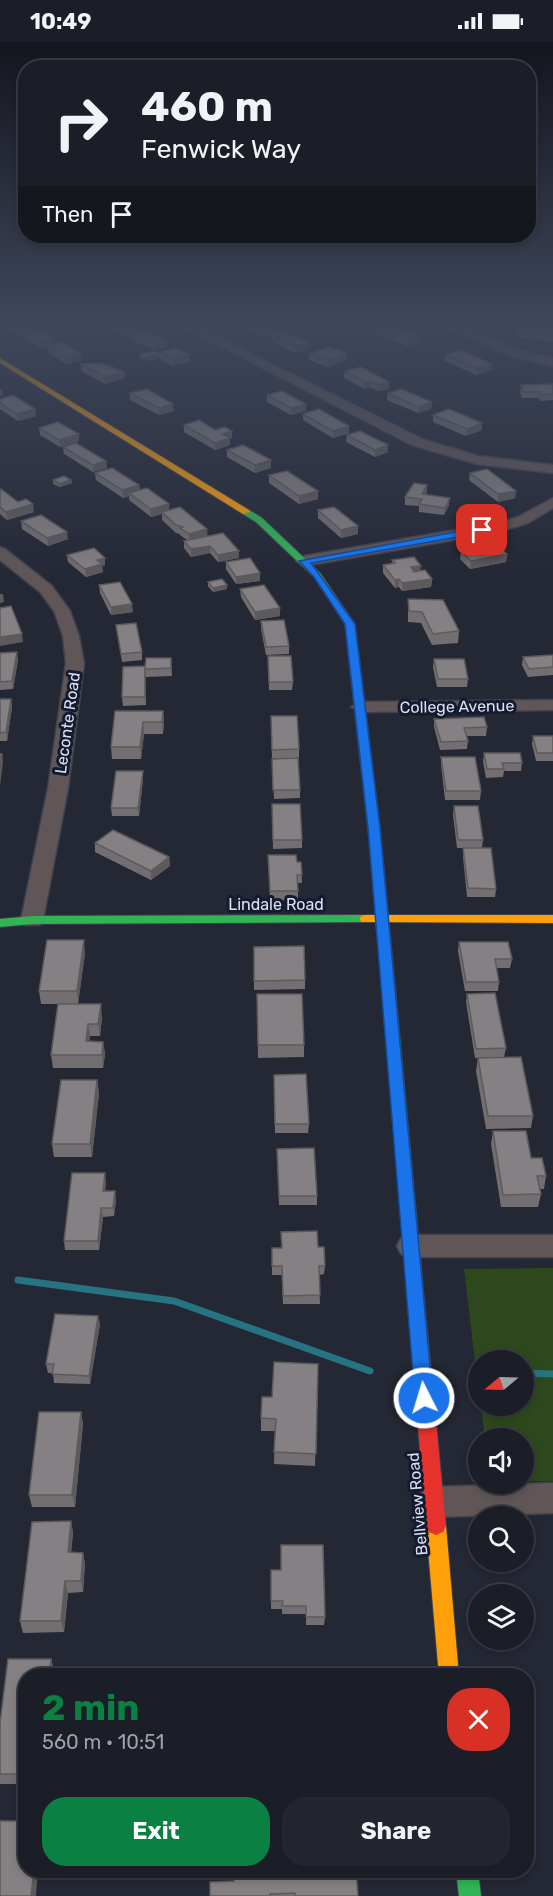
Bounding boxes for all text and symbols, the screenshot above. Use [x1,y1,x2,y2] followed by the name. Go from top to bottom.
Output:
[30,8,91,35] text: 10:49
[141,82,273,132] text: 460 m
[42,84,120,162] icon: right
[141,133,301,165] text: Fenwick Way
[105,198,138,231] icon: arrive
[42,201,93,228] text: Then
[456,504,507,555] pin
[465,513,498,546] icon: arrive
[51,671,84,775] street label: Leconte Road
[400,696,515,717] street label: College Avenue
[228,895,324,914] street label: Lindale Road
[468,1350,534,1416] north arrow
[468,1350,534,1650] map controls
[392,1366,456,1430] position arrow
[468,1428,534,1494] button: sound
[404,1452,431,1556] street label: Bellview Road
[468,1506,534,1572] button: search
[468,1584,534,1650] button: layers
[42,1686,140,1729] text: 2 min
[447,1688,510,1751] button: close
[42,1730,164,1754] text: 560 m · 10:51
[42,1797,270,1866] button: Exit
[282,1797,510,1866] button: Share

